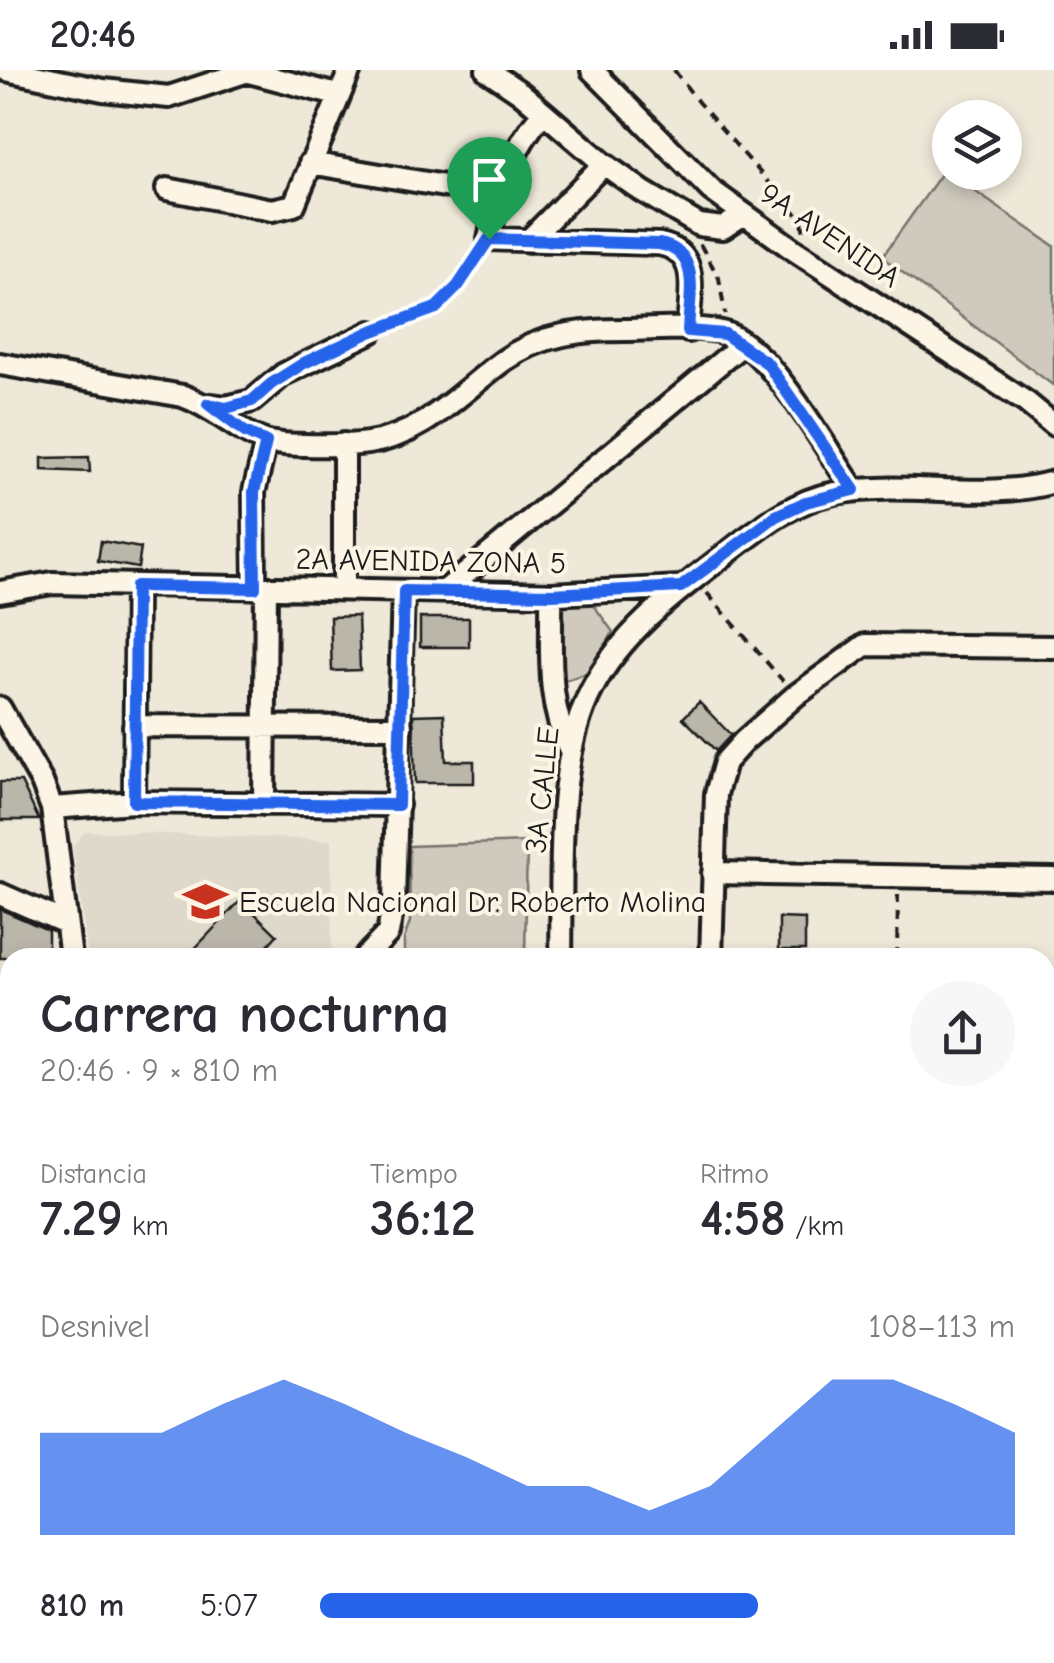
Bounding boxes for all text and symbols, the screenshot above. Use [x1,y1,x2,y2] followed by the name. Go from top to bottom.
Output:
[50,13,136,57] text: 20:46
[932,100,1022,190] map controls
[932,100,1022,190] button: layers
[447,137,532,240] pin
[462,152,517,207] icon: arrive
[753,176,906,295] street label: 9A AVENIDA
[295,542,567,581] street label: 2A AVENIDA ZONA 5
[518,725,567,855] street label: 3A CALLE
[182,878,230,926] school or university icon: Escuela Nacional Dr. Roberto Molina
[239,885,706,920] place label: Escuela Nacional Dr. Roberto Molina
[910,981,1015,1086] button: share
[40,982,449,1046] text: Carrera nocturna
[40,1052,278,1089] text: 20:46 · 9 × 810 m
[40,1158,147,1190] text: Distancia
[370,1158,458,1190] text: Tiempo
[700,1158,769,1190] text: Ritmo
[40,1190,123,1248] text: 7.29
[370,1190,476,1248] text: 36:12
[700,1190,786,1248] text: 4:58
[123,1210,169,1242] text: km
[786,1210,844,1242] text: /km
[40,1308,150,1345] text: Desnivel
[868,1308,1015,1345] text: 108–113 m
[40,1587,124,1624] text: 810 m
[200,1587,258,1624] text: 5:07

